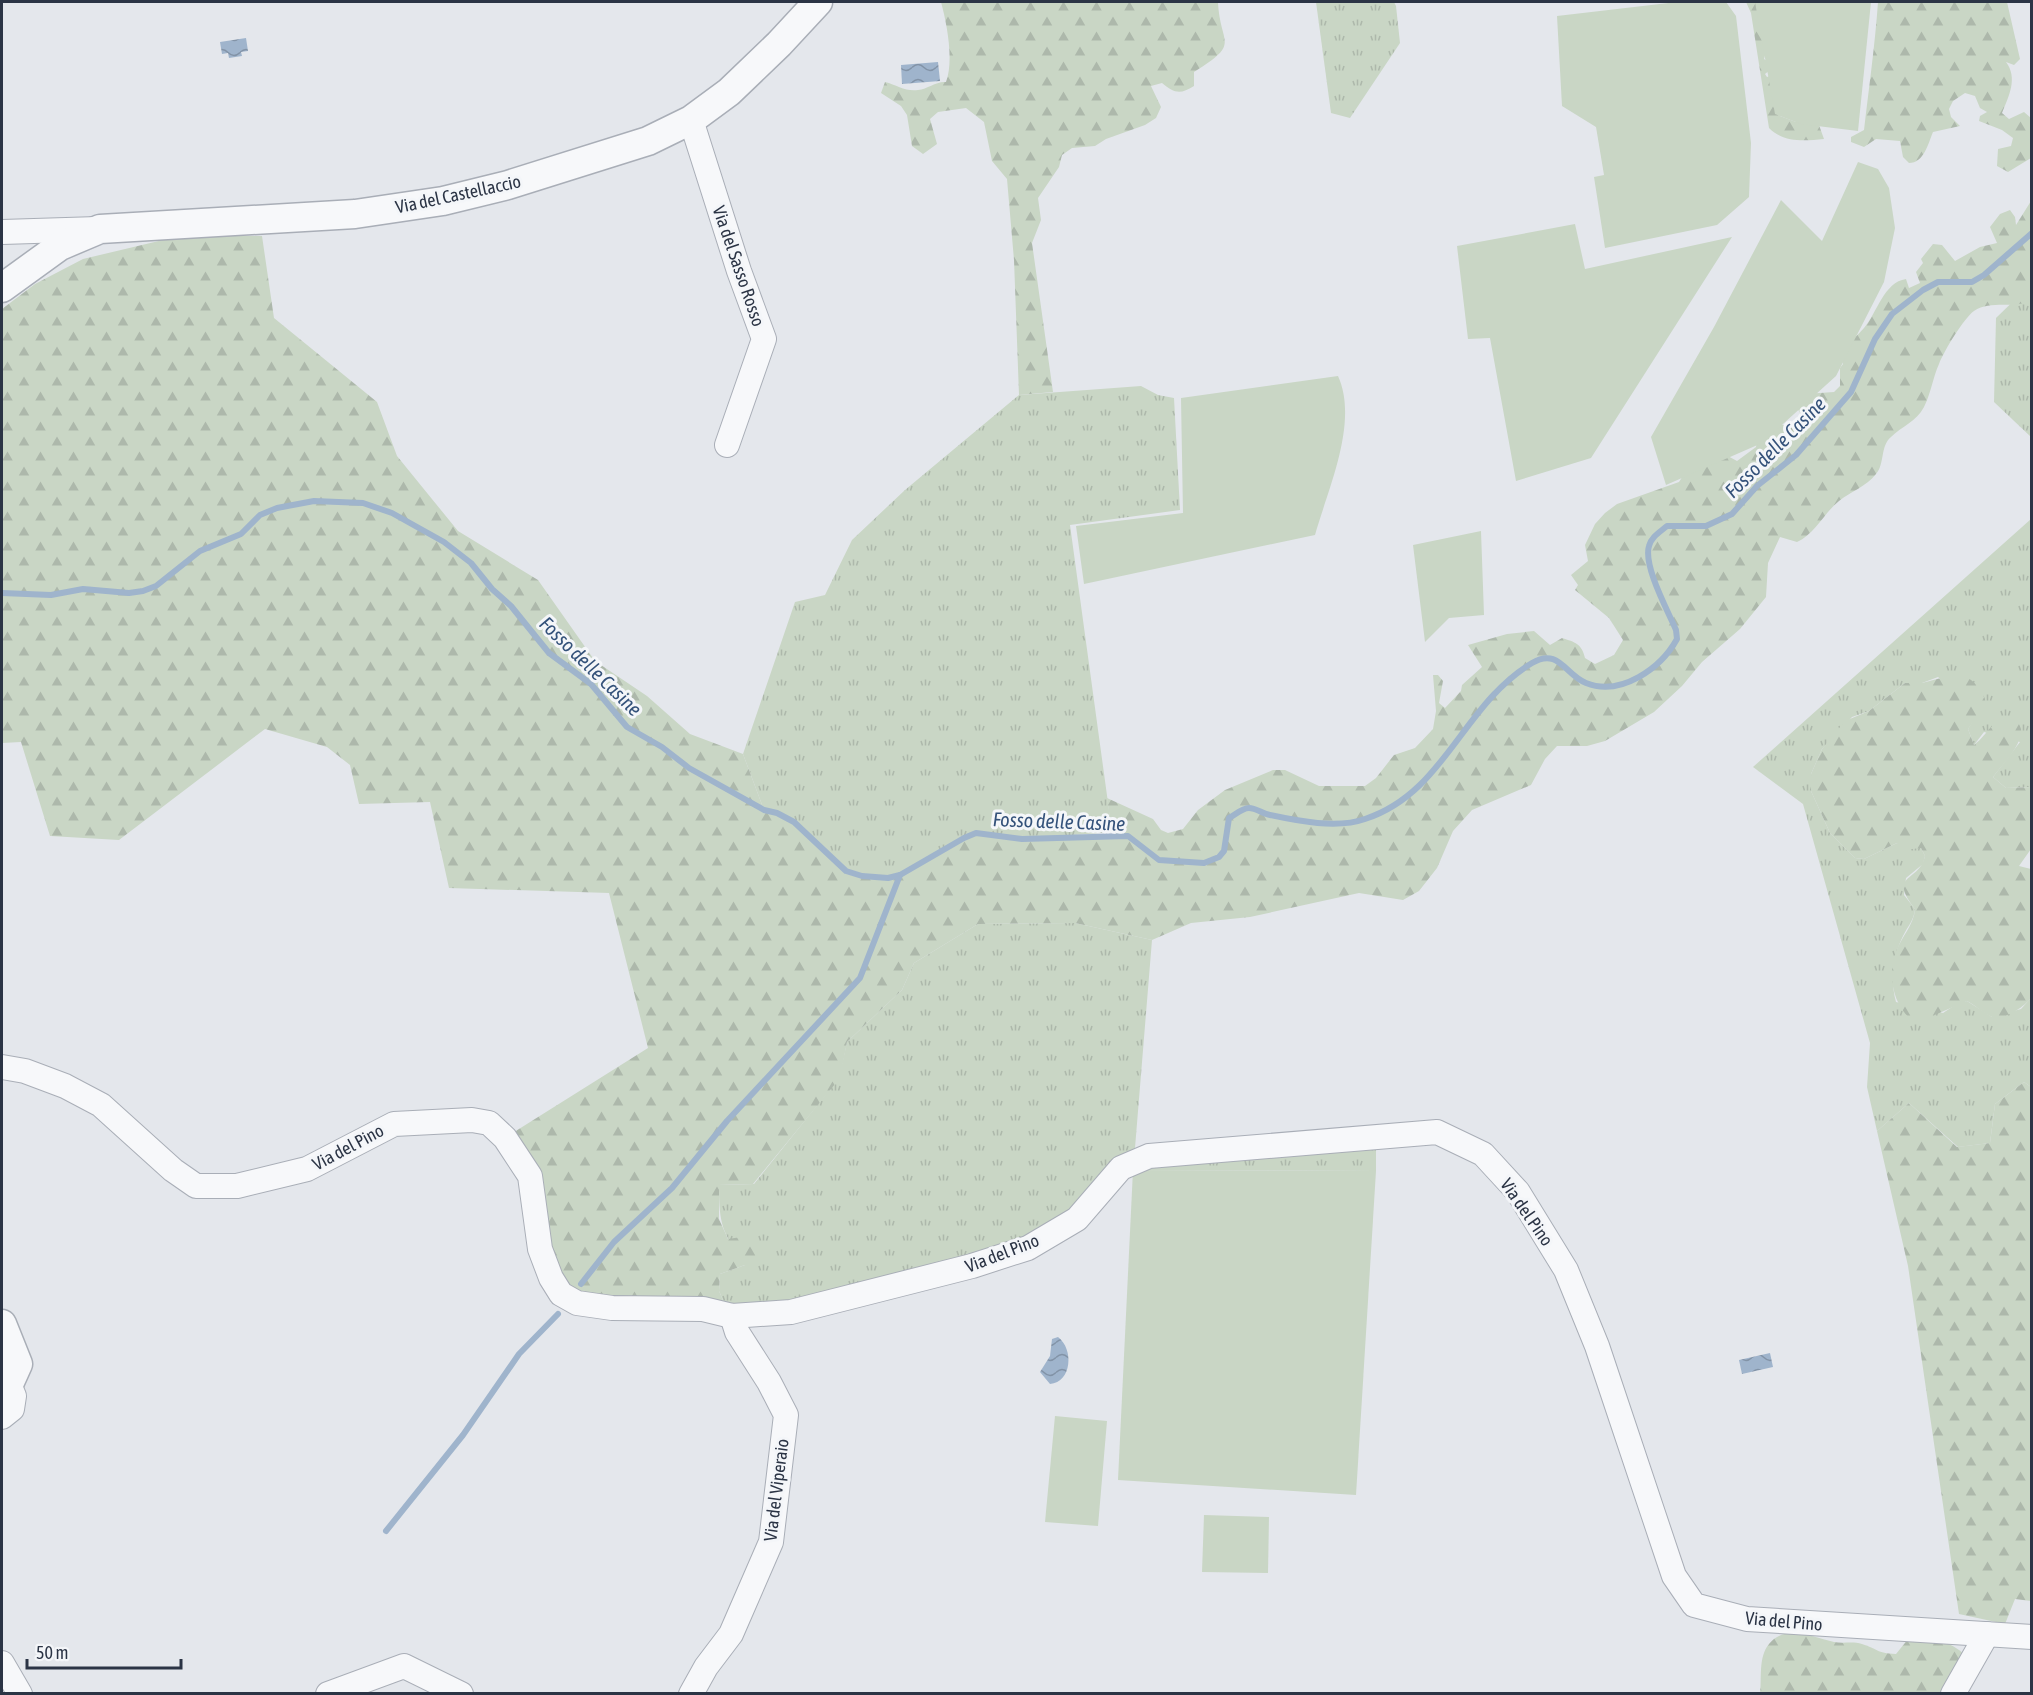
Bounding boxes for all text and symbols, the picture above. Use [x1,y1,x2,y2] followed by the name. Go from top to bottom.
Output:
[393,170,523,218] street label: Via del Castellaccio
[709,203,769,329] street label: Via del Sasso Rosso
[1720,392,1830,502] water label: Fosso delle Casine
[535,612,647,720] water label: Fosso delle Casine
[992,807,1126,835] water label: Fosso delle Casine
[309,1120,387,1174] street label: Via del Pino
[1496,1174,1558,1250] street label: Via del Pino
[962,1229,1042,1277] street label: Via del Pino
[759,1437,793,1543] street label: Via del Viperaio
[1744,1607,1824,1635] street label: Via del Pino
[27,1632,182,1670] scale bar
[36,1642,68,1663] text: 50 m

